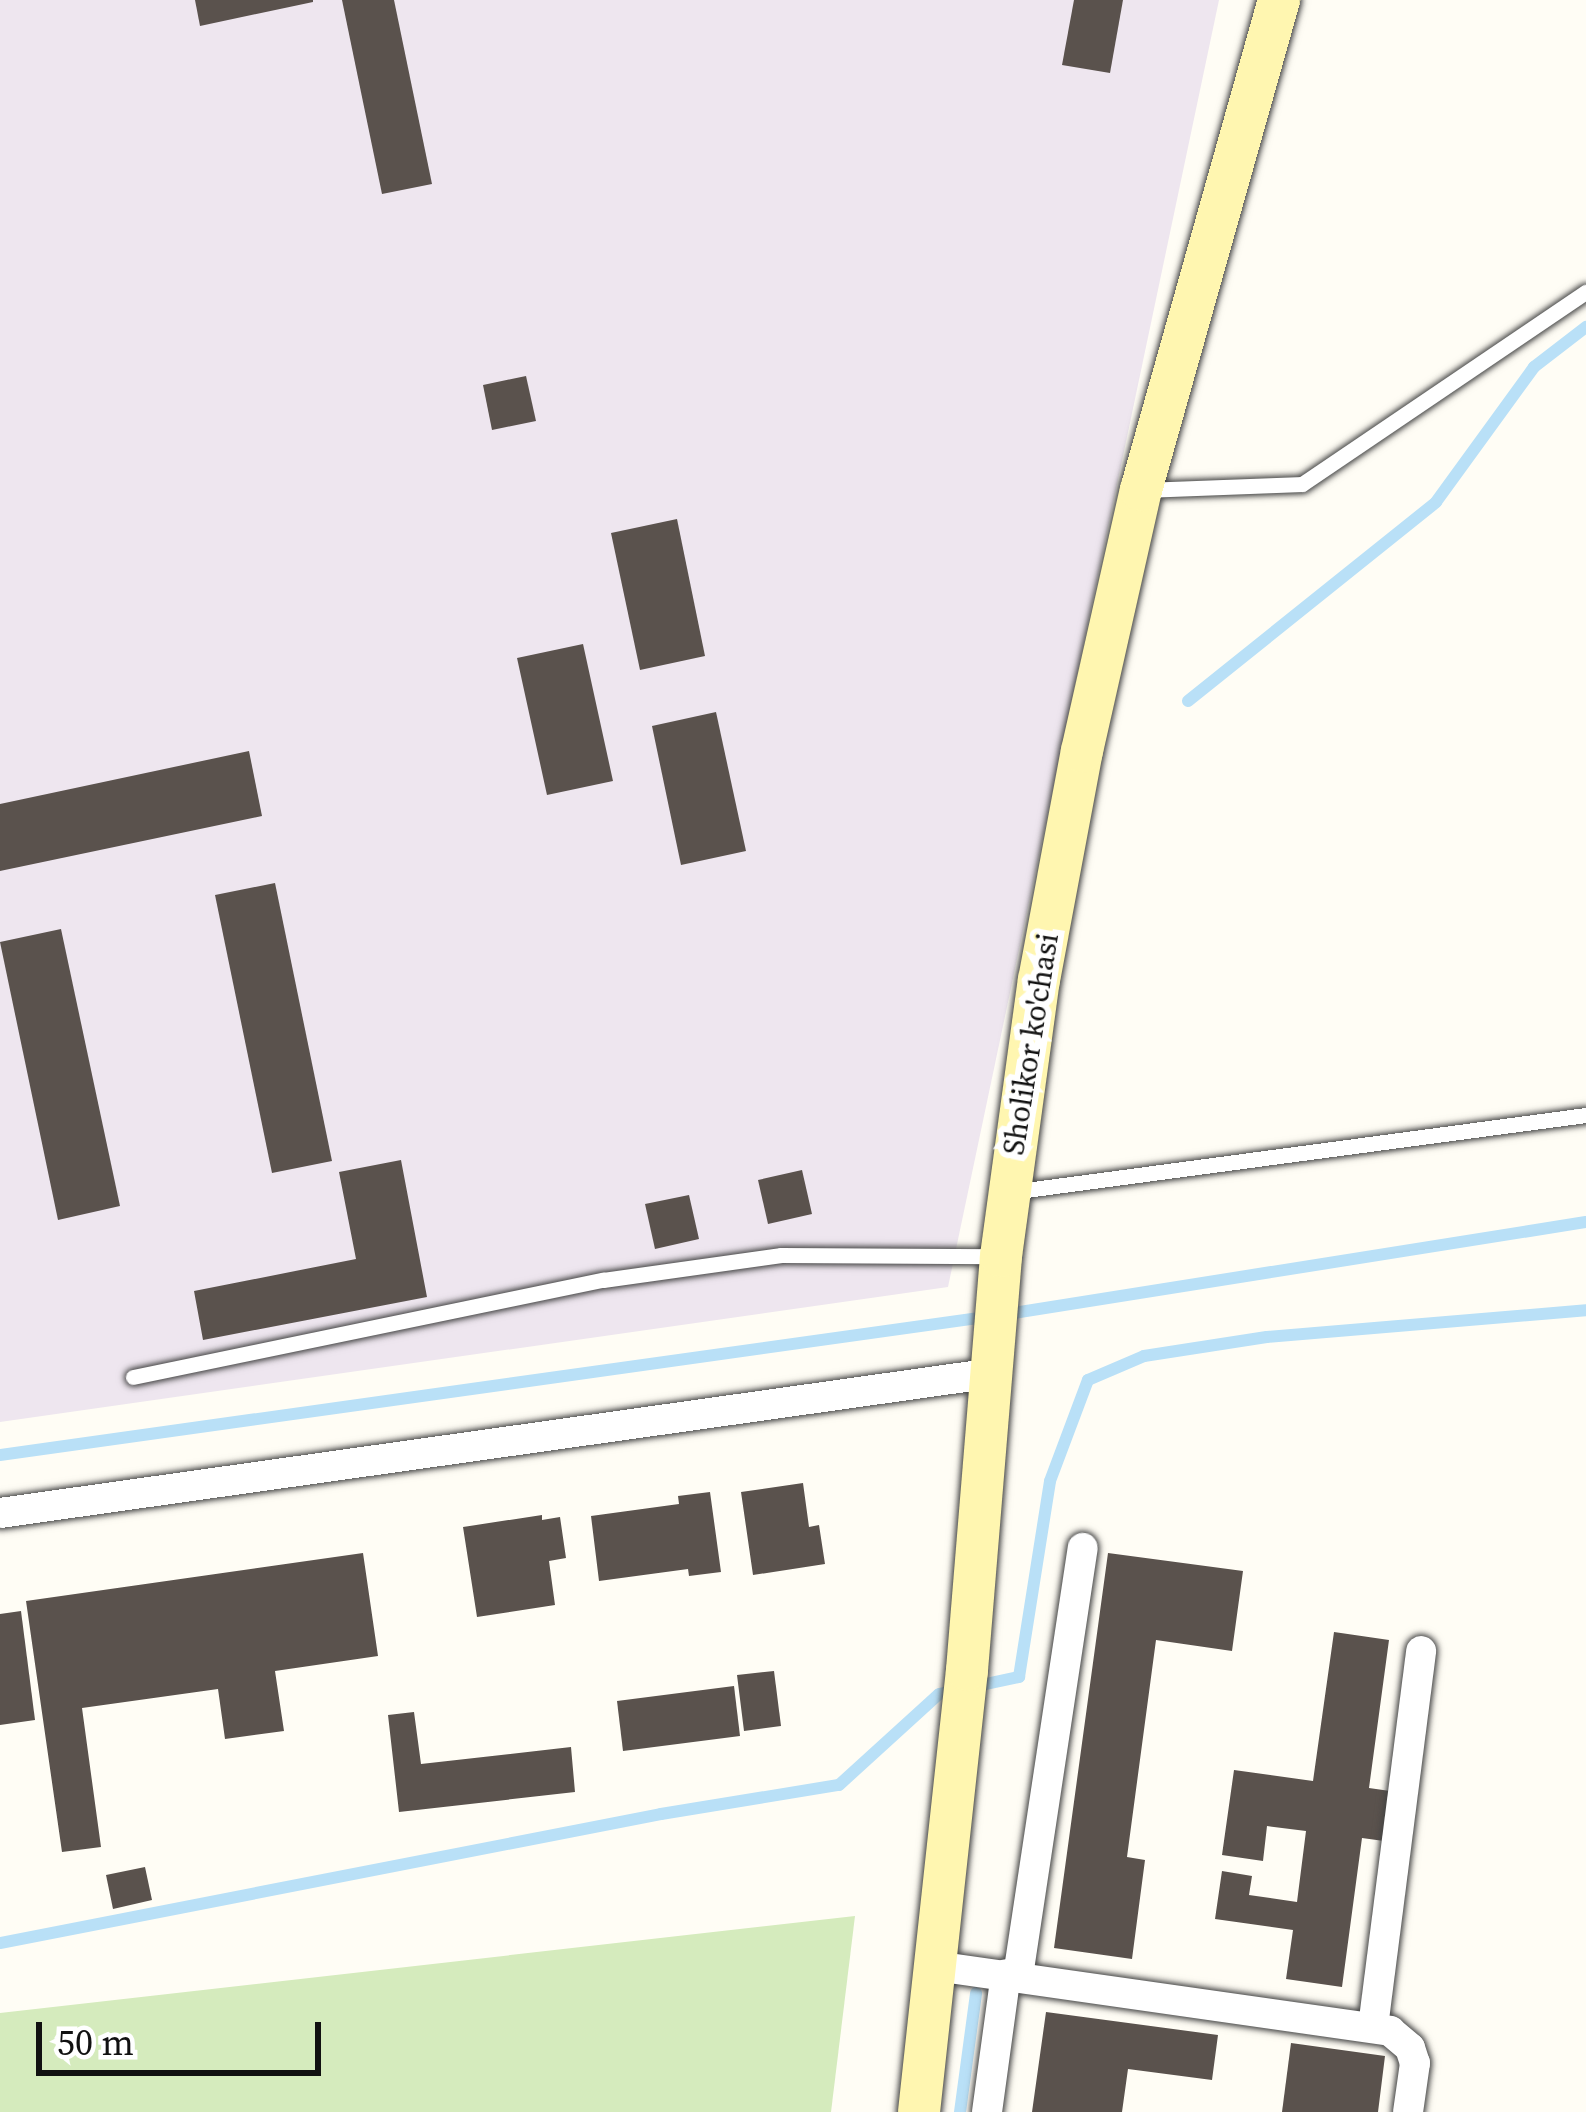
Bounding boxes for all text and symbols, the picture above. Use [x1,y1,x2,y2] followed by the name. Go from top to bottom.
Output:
[996,931,1066,1157] street label: Sholikor ko'chasi
[42,1998,327,2072] scale bar
[57,2018,134,2067] text: 50 m

